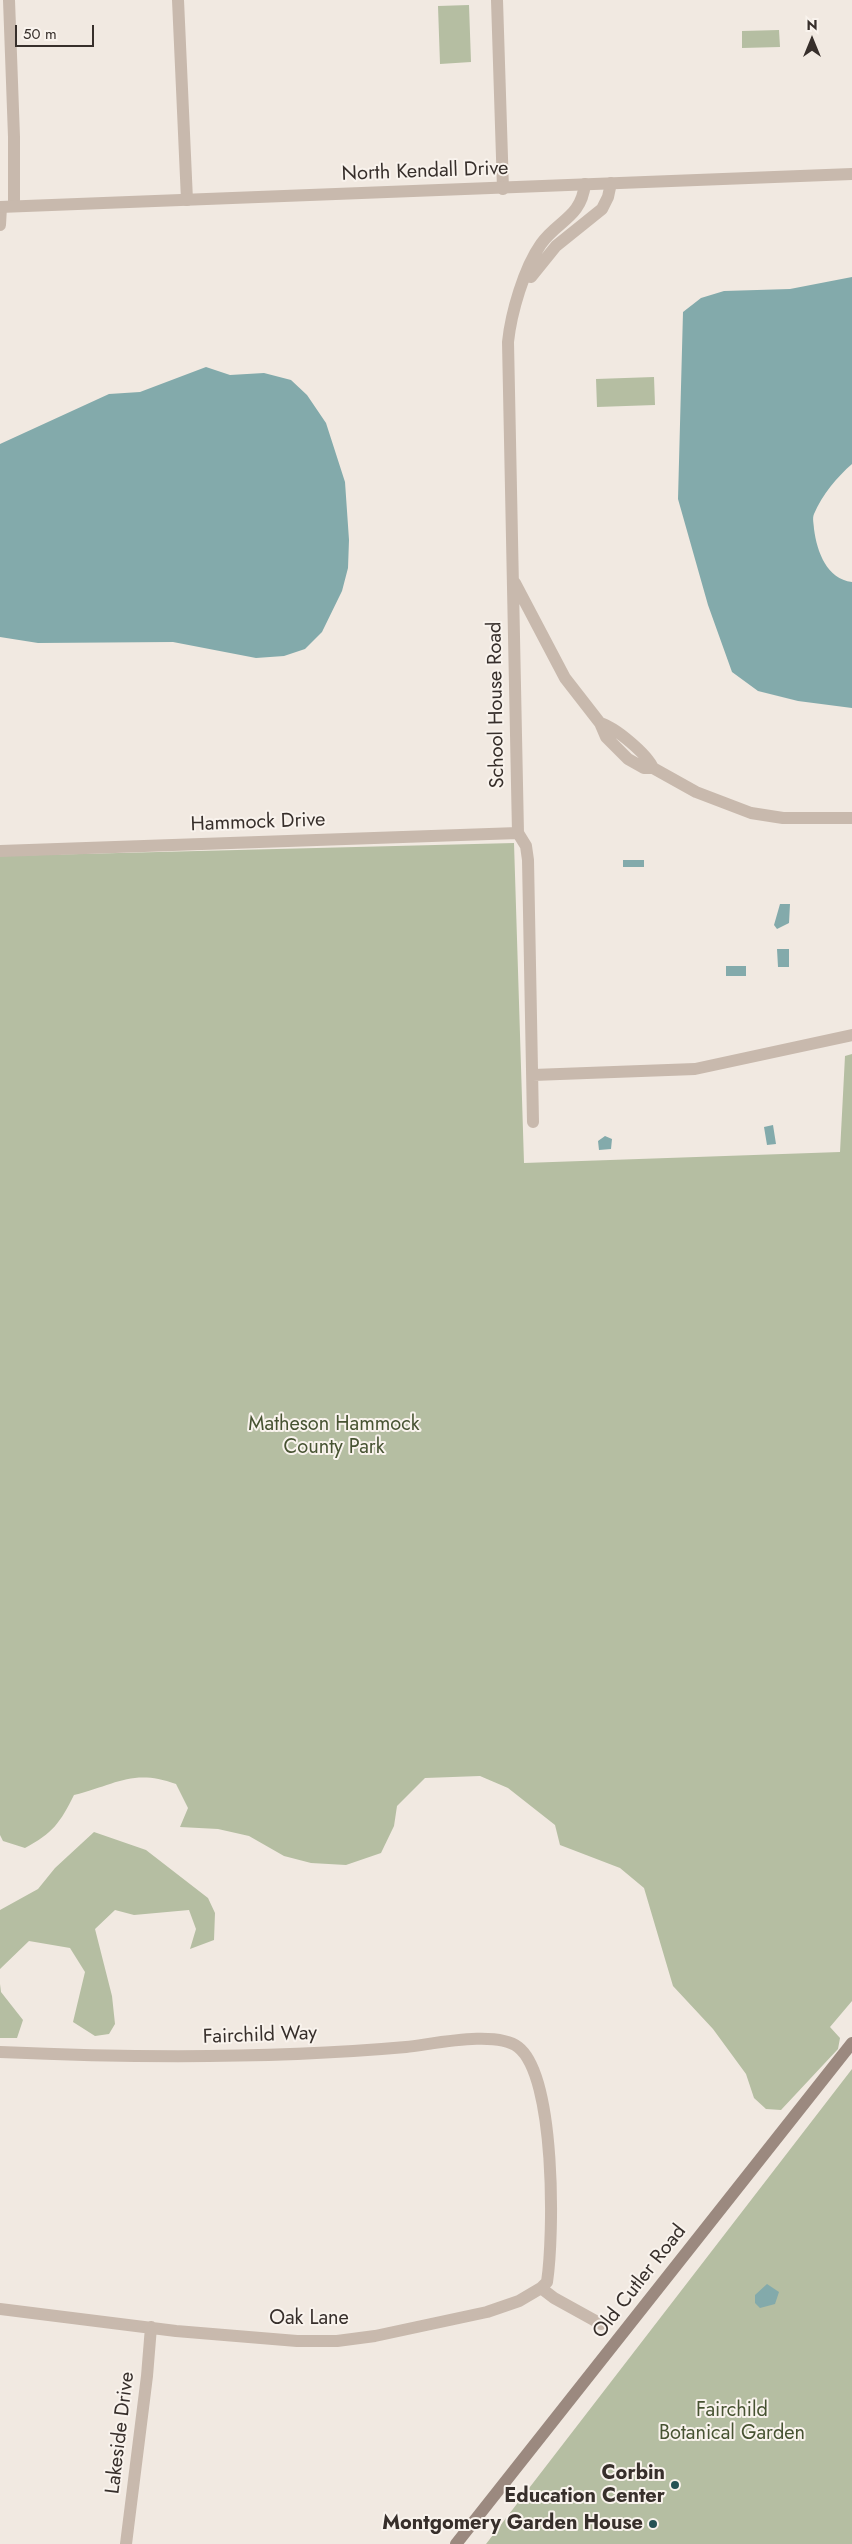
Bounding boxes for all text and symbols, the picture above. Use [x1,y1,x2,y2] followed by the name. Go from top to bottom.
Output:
[18,15,96,47] scale bar
[787,15,837,65] north arrow
[806,15,818,35] text: N
[23,23,57,45] text: 50 m
[341,157,509,187] street label: North Kendall Drive
[484,621,510,789] street label: School House Road
[190,809,326,837] street label: Hammock Drive
[248,1413,420,1460] park label: Matheson Hammock County Park
[203,2022,317,2050] street label: Fairchild Way
[588,2220,692,2344] street label: Old Cutler Road
[269,2307,349,2331] street label: Oak Lane
[102,2371,140,2495] street label: Lakeside Drive
[659,2399,805,2446] park label: Fairchild Botanical Garden
[504,2462,665,2509] place label: Corbin Education Center
[669,2479,681,2491] marker: Corbin Education Center
[382,2512,643,2536] place label: Montgomery Garden House
[647,2518,659,2530] marker: Montgomery Garden House

